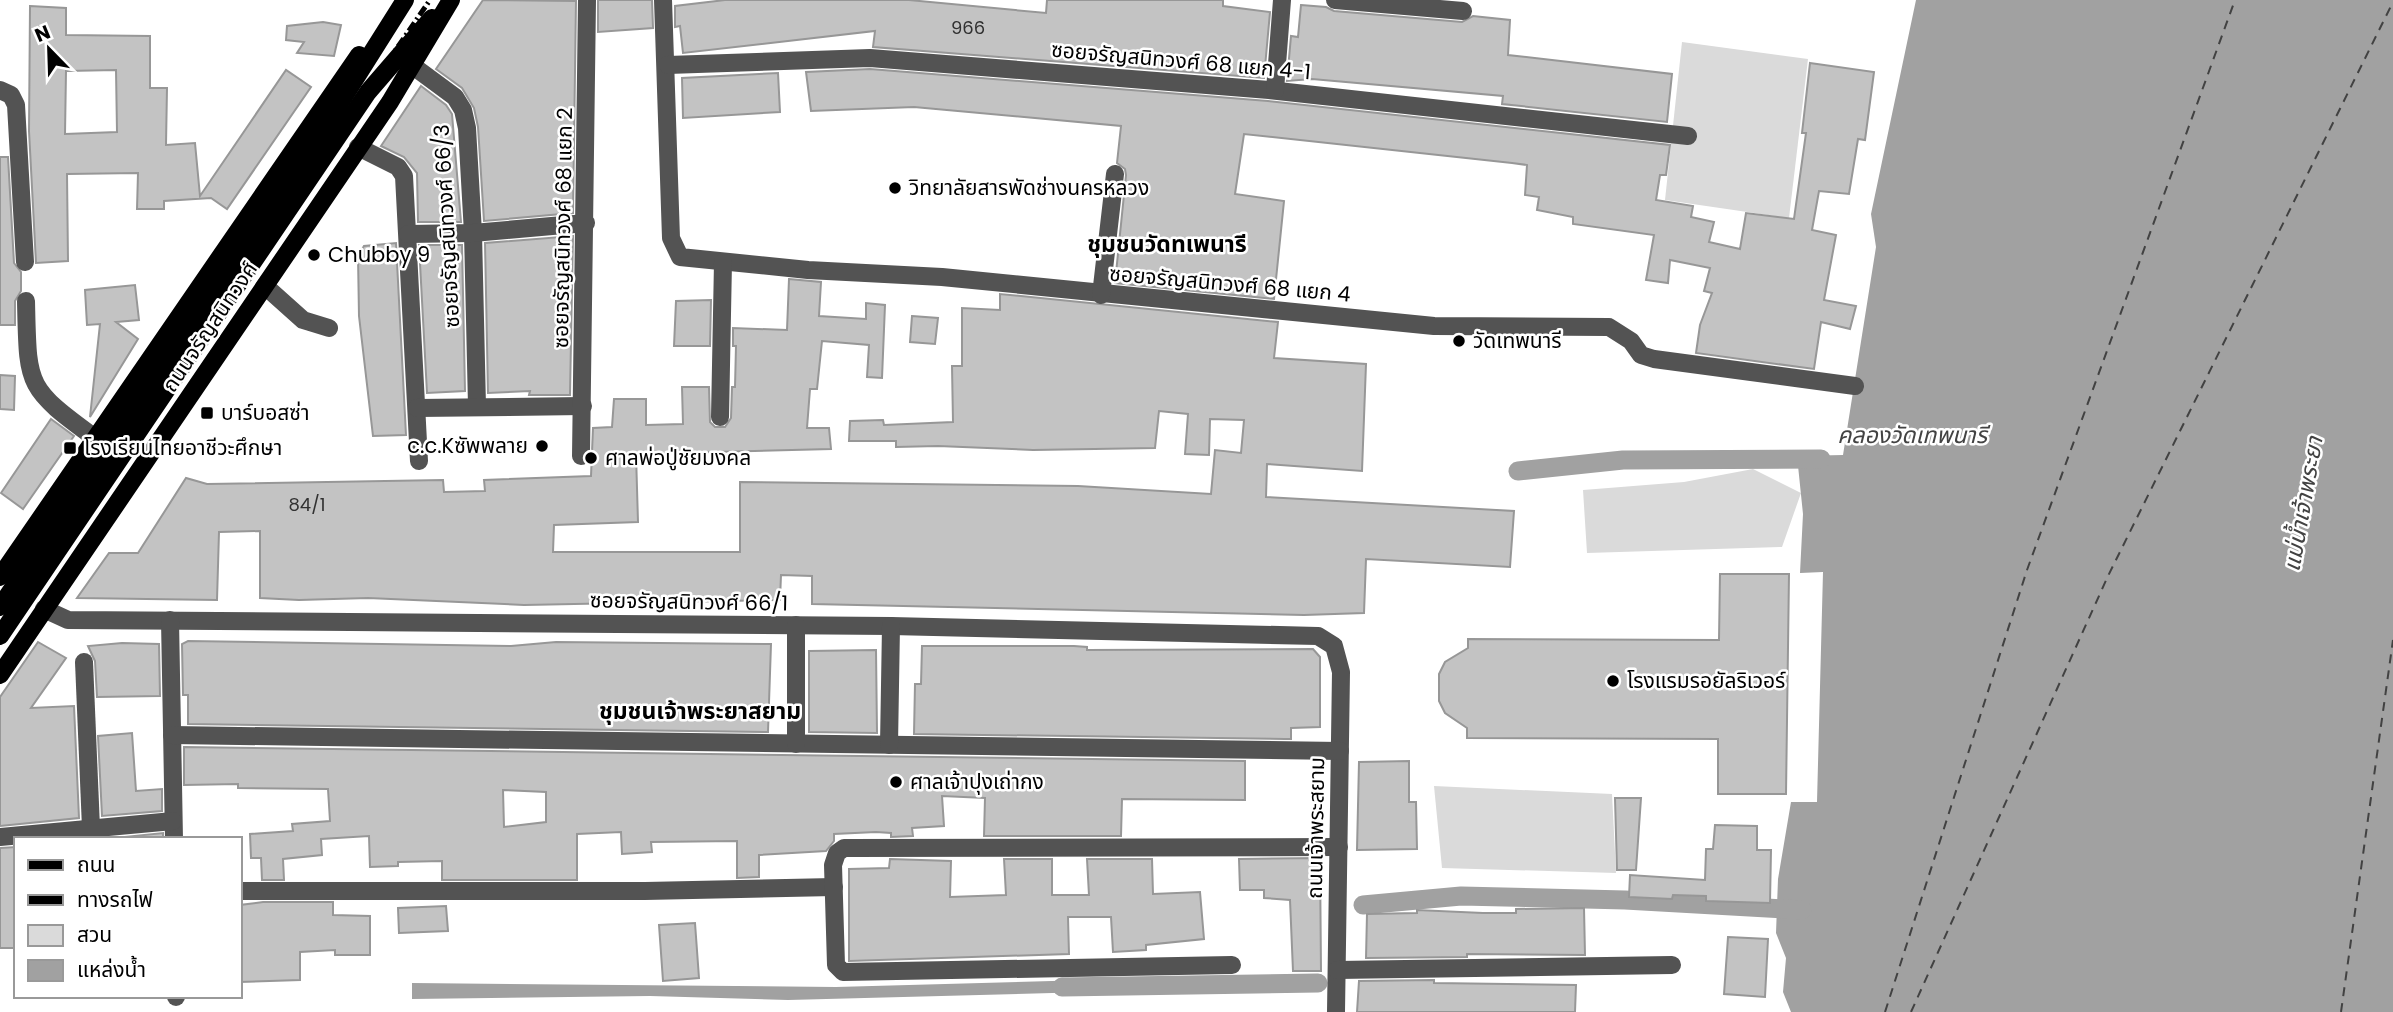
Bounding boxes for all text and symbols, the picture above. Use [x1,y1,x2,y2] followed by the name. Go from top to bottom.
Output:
[14,14,84,84] north arrow
[951,15,985,40] house number: 966
[31,19,54,49] text: N
[1050,35,1312,86] street label: ซอยจรัญสนิทวงศ์ 68 แยก 4-1
[546,107,579,349] street label: ซอยจรัญสนิทวงศ์ 68 แยก 2
[427,123,466,329] street label: ซอยจรัญสนิทวงศ์ 66/3
[909,173,1149,202] place label: วิทยาลัยสารพัดช่างนครหลวง
[887,180,903,196] marker: วิทยาลัยสารพัดช่างนครหลวง
[1087,228,1247,260] district label: ชุมชนวัดทเพนารี
[328,240,430,269] place label: Chubby 9
[306,247,322,263] marker: Chubby 9
[155,256,264,398] street label: ถนนจรัญสนิทวงศ์
[1108,259,1352,309] street label: ซอยจรัญสนิทวงศ์ 68 แยก 4
[1473,326,1562,355] place label: วัดเทพนารี
[1451,333,1467,349] marker: วัดเทพนารี
[221,398,309,427] place label: บาร์บอสซ่า
[199,405,215,421] marker: บาร์บอสซ่า
[1837,419,1991,451] water label: คลองวัดเทพนารี
[407,431,528,460] place label: c.c.Kซัพพลาย
[2275,432,2331,574] water label: แม่น้ำเจ้าพระยา
[84,433,282,462] place label: โรงเรียนไทยอาชีวะศึกษา
[534,438,550,454] marker: c.c.Kซัพพลาย
[62,440,78,456] marker: โรงเรียนไทยอาชีวะศึกษา
[605,443,751,472] place label: ศาลพ่อปู่ชัยมงคล
[583,450,599,466] marker: ศาลพ่อปู่ชัยมงคล
[288,492,326,517] house number: 84/1
[590,585,788,618] street label: ซอยจรัญสนิทวงศ์ 66/1
[1627,666,1786,695] place label: โรงแรมรอยัลริเวอร์
[1605,673,1621,689] marker: โรงแรมรอยัลริเวอร์
[599,695,801,727] district label: ชุมชนเจ้าพระยาสยาม
[1300,757,1331,899] street label: ถนนเจ้าพระสยาม
[910,767,1044,796] place label: ศาลเจ้าปุงเถ่ากง
[888,774,904,790] marker: ศาลเจ้าปุงเถ่ากง
[14,837,242,998] legend
[77,850,115,879] text: ถนน
[77,885,153,914] text: ทางรถไฟ
[77,920,112,949] text: สวน
[77,955,146,984] text: แหล่งน้ำ

